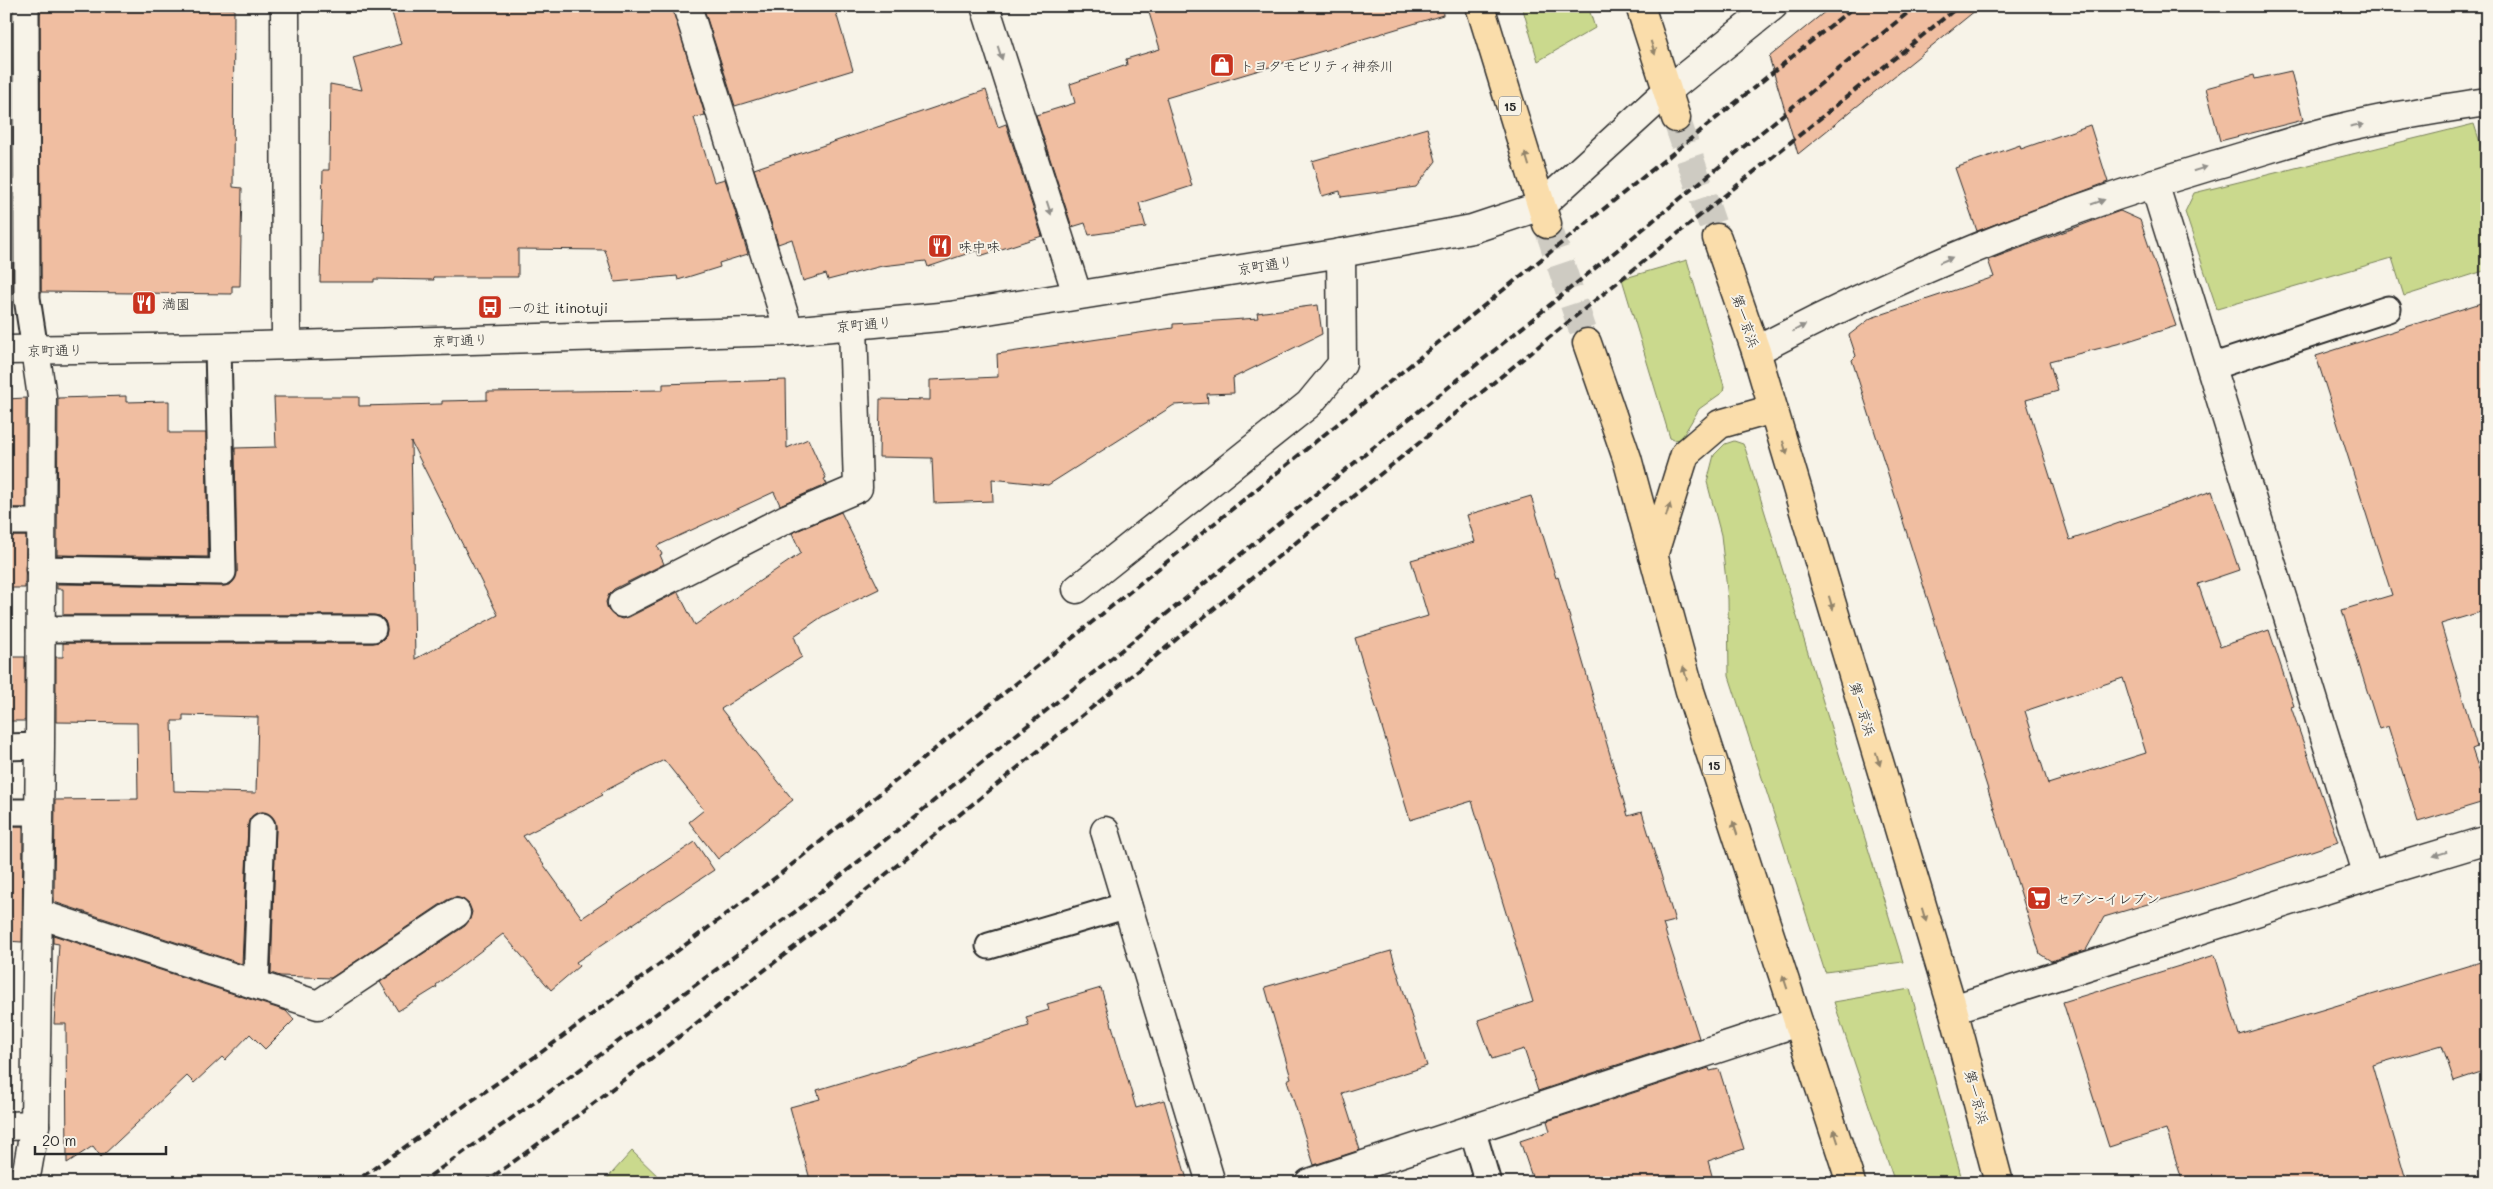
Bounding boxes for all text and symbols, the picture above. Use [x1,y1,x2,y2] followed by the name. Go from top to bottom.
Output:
[1650,41,1658,56] one-way arrow
[996,45,1004,60] one-way arrow
[1209,52,1235,78] shop icon: トヨタモビリティ神奈川
[1240,56,1394,75] place label: トヨタモビリティ神奈川
[1499,96,1521,115] road number: 15
[2350,122,2365,130] one-way arrow
[1522,151,1530,166] one-way arrow
[2193,165,2208,173] one-way arrow
[2091,198,2106,205] one-way arrow
[1046,200,1053,215] one-way arrow
[927,233,953,259] restaurant icon: 味中味
[958,237,1000,256] place label: 味中味
[1236,251,1294,279] street label: 京町通り
[1939,256,1954,263] one-way arrow
[131,290,157,316] restaurant icon: 満園
[1728,291,1764,351] street label: 第一京浜
[162,294,190,313] place label: 満園
[477,294,503,320] bus stop icon: 一の辻 itinotuji
[508,298,608,317] place label: 一の辻 itinotuji
[835,312,893,336] street label: 京町通り
[1792,324,1806,332] one-way arrow
[432,330,488,350] street label: 京町通り
[27,340,83,360] street label: 京町通り
[1781,440,1789,455] one-way arrow
[1664,502,1672,517] one-way arrow
[1828,596,1836,611] one-way arrow
[1681,665,1689,680] one-way arrow
[1846,679,1880,739] street label: 第一京浜
[1874,752,1882,767] one-way arrow
[1703,756,1725,774] road number: 15
[1730,820,1738,835] one-way arrow
[2432,851,2447,859] one-way arrow
[2026,885,2052,911] supermarket icon: セブン-イレブン
[2056,889,2160,908] place label: セブン-イレブン
[1921,907,1929,922] one-way arrow
[1780,975,1788,990] one-way arrow
[1961,1067,1993,1127] street label: 第一京浜
[35,1124,166,1156] scale bar
[1831,1129,1839,1144] one-way arrow
[42,1130,76,1150] text: 20 m

